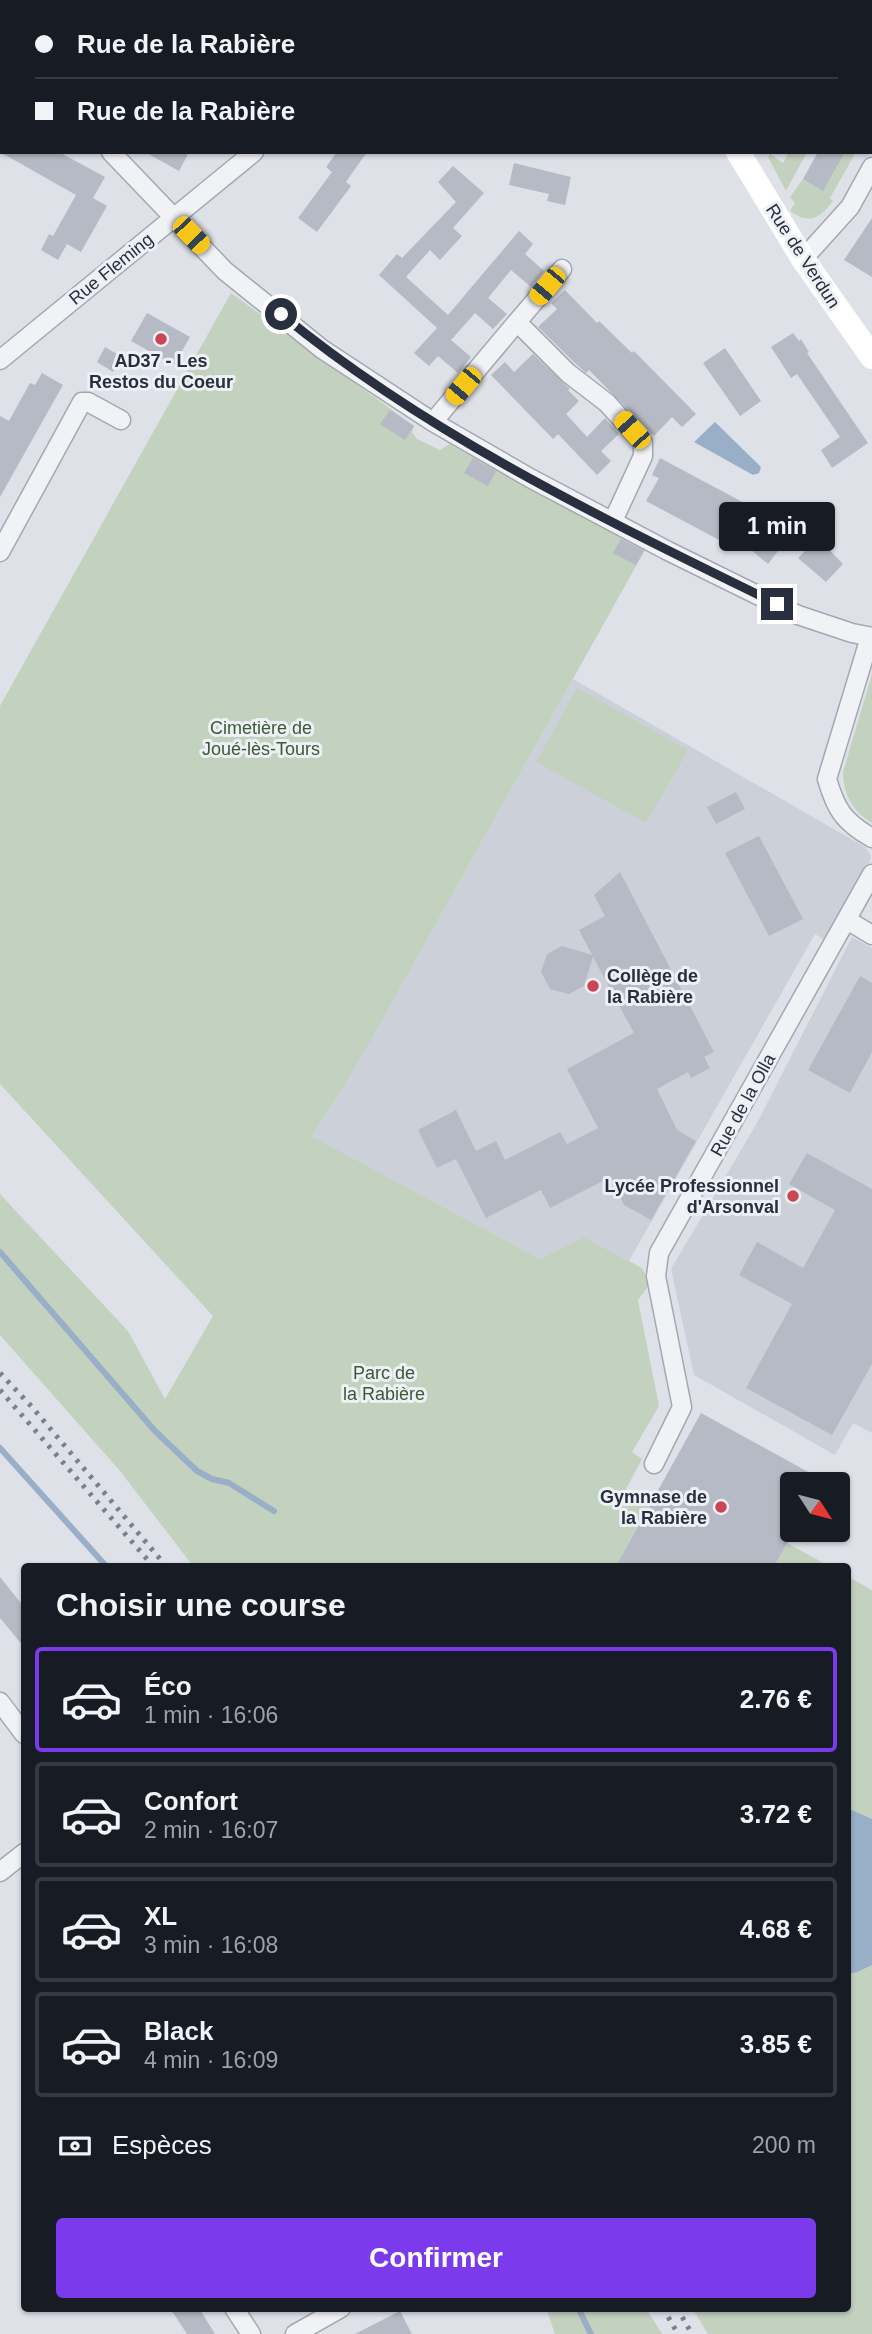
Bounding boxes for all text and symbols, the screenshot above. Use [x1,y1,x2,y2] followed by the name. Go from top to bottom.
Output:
[77,29,295,59] text: Rue de la Rabière
[77,96,295,126] text: Rue de la Rabière
[762,200,844,312] street label: Rue de Verdun
[169,213,214,257] car
[65,229,157,309] street label: Rue Fleming
[526,263,569,309] car
[265,298,297,330] route start
[153,331,169,347] marker: AD37 - Les Restos du Coeur
[89,351,233,392] place label: AD37 - Les Restos du Coeur
[442,363,485,409] car
[611,407,654,453] car
[719,503,835,552] callout: 1 min
[747,513,807,539] text: 1 min
[761,588,793,620] route end
[202,718,320,759] park label: Cimetière de Joué-lès-Tours
[607,966,698,1007] place label: Collège de la Rabière
[585,978,601,994] marker: Collège de la Rabière
[707,1049,780,1160] street label: Rue de la Olla
[605,1176,779,1217] place label: Lycée Professionnel d'Arsonval
[785,1188,801,1204] marker: Lycée Professionnel d'Arsonval
[343,1363,425,1404] park label: Parc de la Rabière
[780,1472,850,1542] north arrow
[780,1472,850,1542] map controls
[600,1487,707,1528] place label: Gymnase de la Rabière
[713,1499,729,1515] marker: Gymnase de la Rabière
[56,1587,346,1623] text: Choisir une course
[60,1668,123,1731] icon: car
[144,1671,192,1701] text: Éco
[740,1684,812,1714] text: 2.76 €
[144,1702,278,1728] text: 1 min · 16:06
[60,1783,123,1846] icon: car
[144,1786,238,1816] text: Confort
[740,1799,812,1829] text: 3.72 €
[144,1817,278,1843] text: 2 min · 16:07
[60,1898,123,1961] icon: car
[144,1901,177,1931] text: XL
[740,1914,812,1944] text: 4.68 €
[144,1932,278,1958] text: 3 min · 16:08
[60,2013,123,2076] icon: car
[144,2016,213,2046] text: Black
[740,2029,812,2059] text: 3.85 €
[144,2047,278,2073] text: 4 min · 16:09
[56,2127,94,2165] icon: cash
[112,2130,212,2160] text: Espèces
[752,2132,816,2158] text: 200 m
[56,2218,816,2298] button: Confirmer

